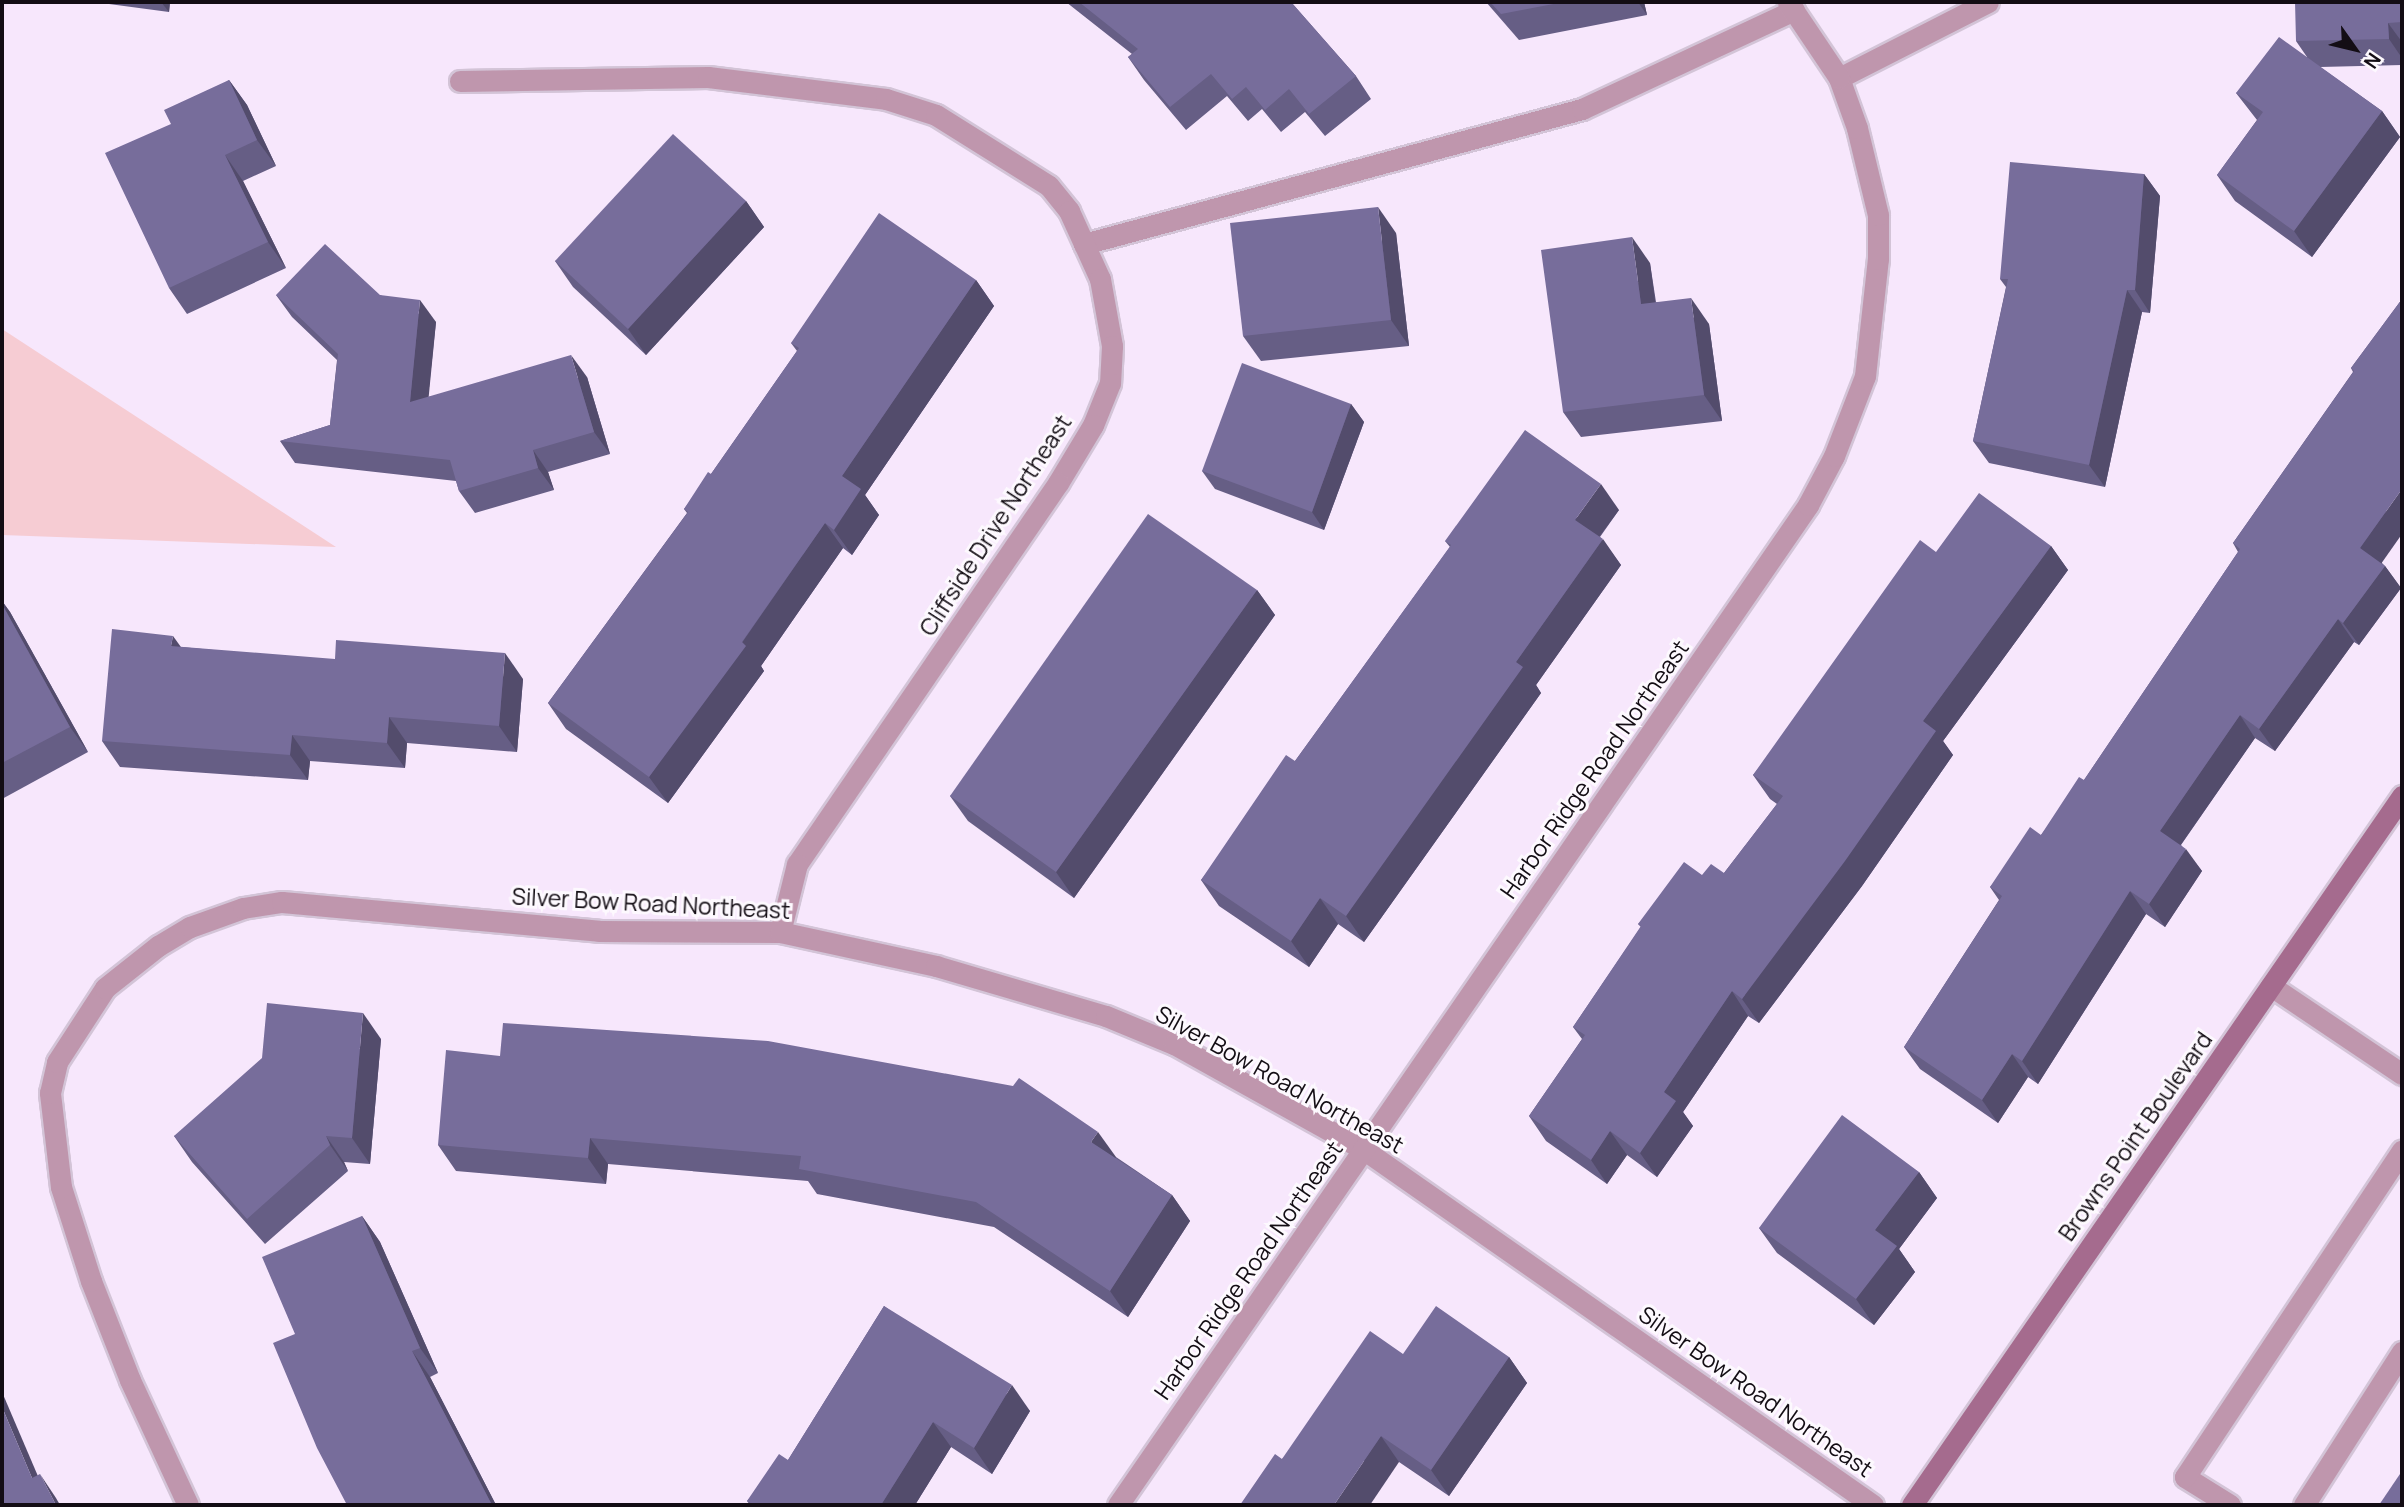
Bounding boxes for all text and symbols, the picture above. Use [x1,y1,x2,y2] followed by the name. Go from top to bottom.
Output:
[2320,14,2390,84] north arrow
[2358,48,2387,74] text: N
[913,409,1077,641] street label: Cliffside Drive Northeast
[1494,635,1694,903] street label: Harbor Ridge Road Northeast
[511,882,791,924] street label: Silver Bow Road Northeast
[1151,999,1409,1159] street label: Silver Bow Road Northeast
[2052,1026,2218,1246] street label: Browns Point Boulevard
[1148,1136,1348,1404] street label: Harbor Ridge Road Northeast
[1634,1300,1878,1482] street label: Silver Bow Road Northeast

